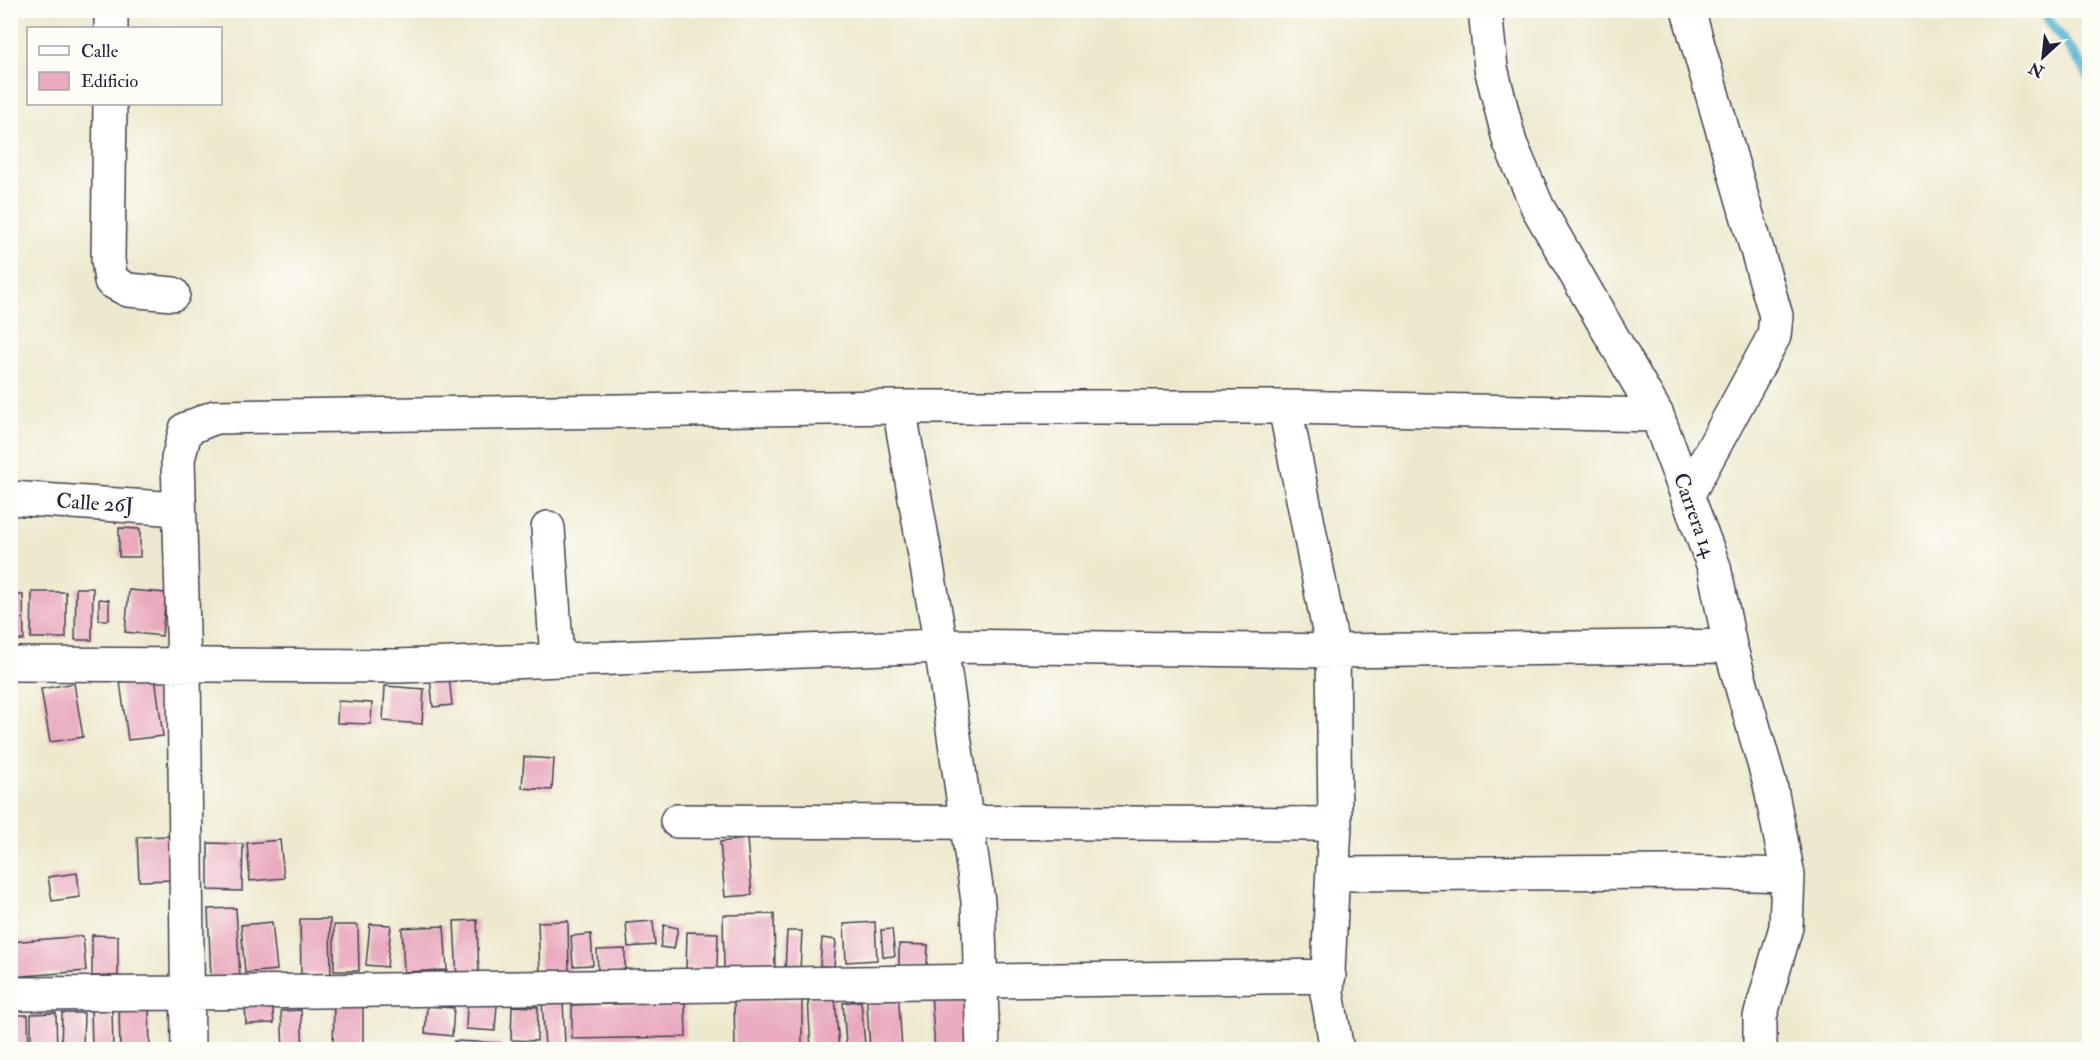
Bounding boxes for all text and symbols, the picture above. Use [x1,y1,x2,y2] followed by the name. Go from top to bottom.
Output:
[27,27,222,105] legend
[2013,27,2073,87] north arrow
[81,40,119,63] text: Calle
[2025,57,2048,82] text: N
[81,70,138,93] text: Edificio
[1667,469,1723,563] street label: Carrera 14
[55,487,135,520] street label: Calle 26J

